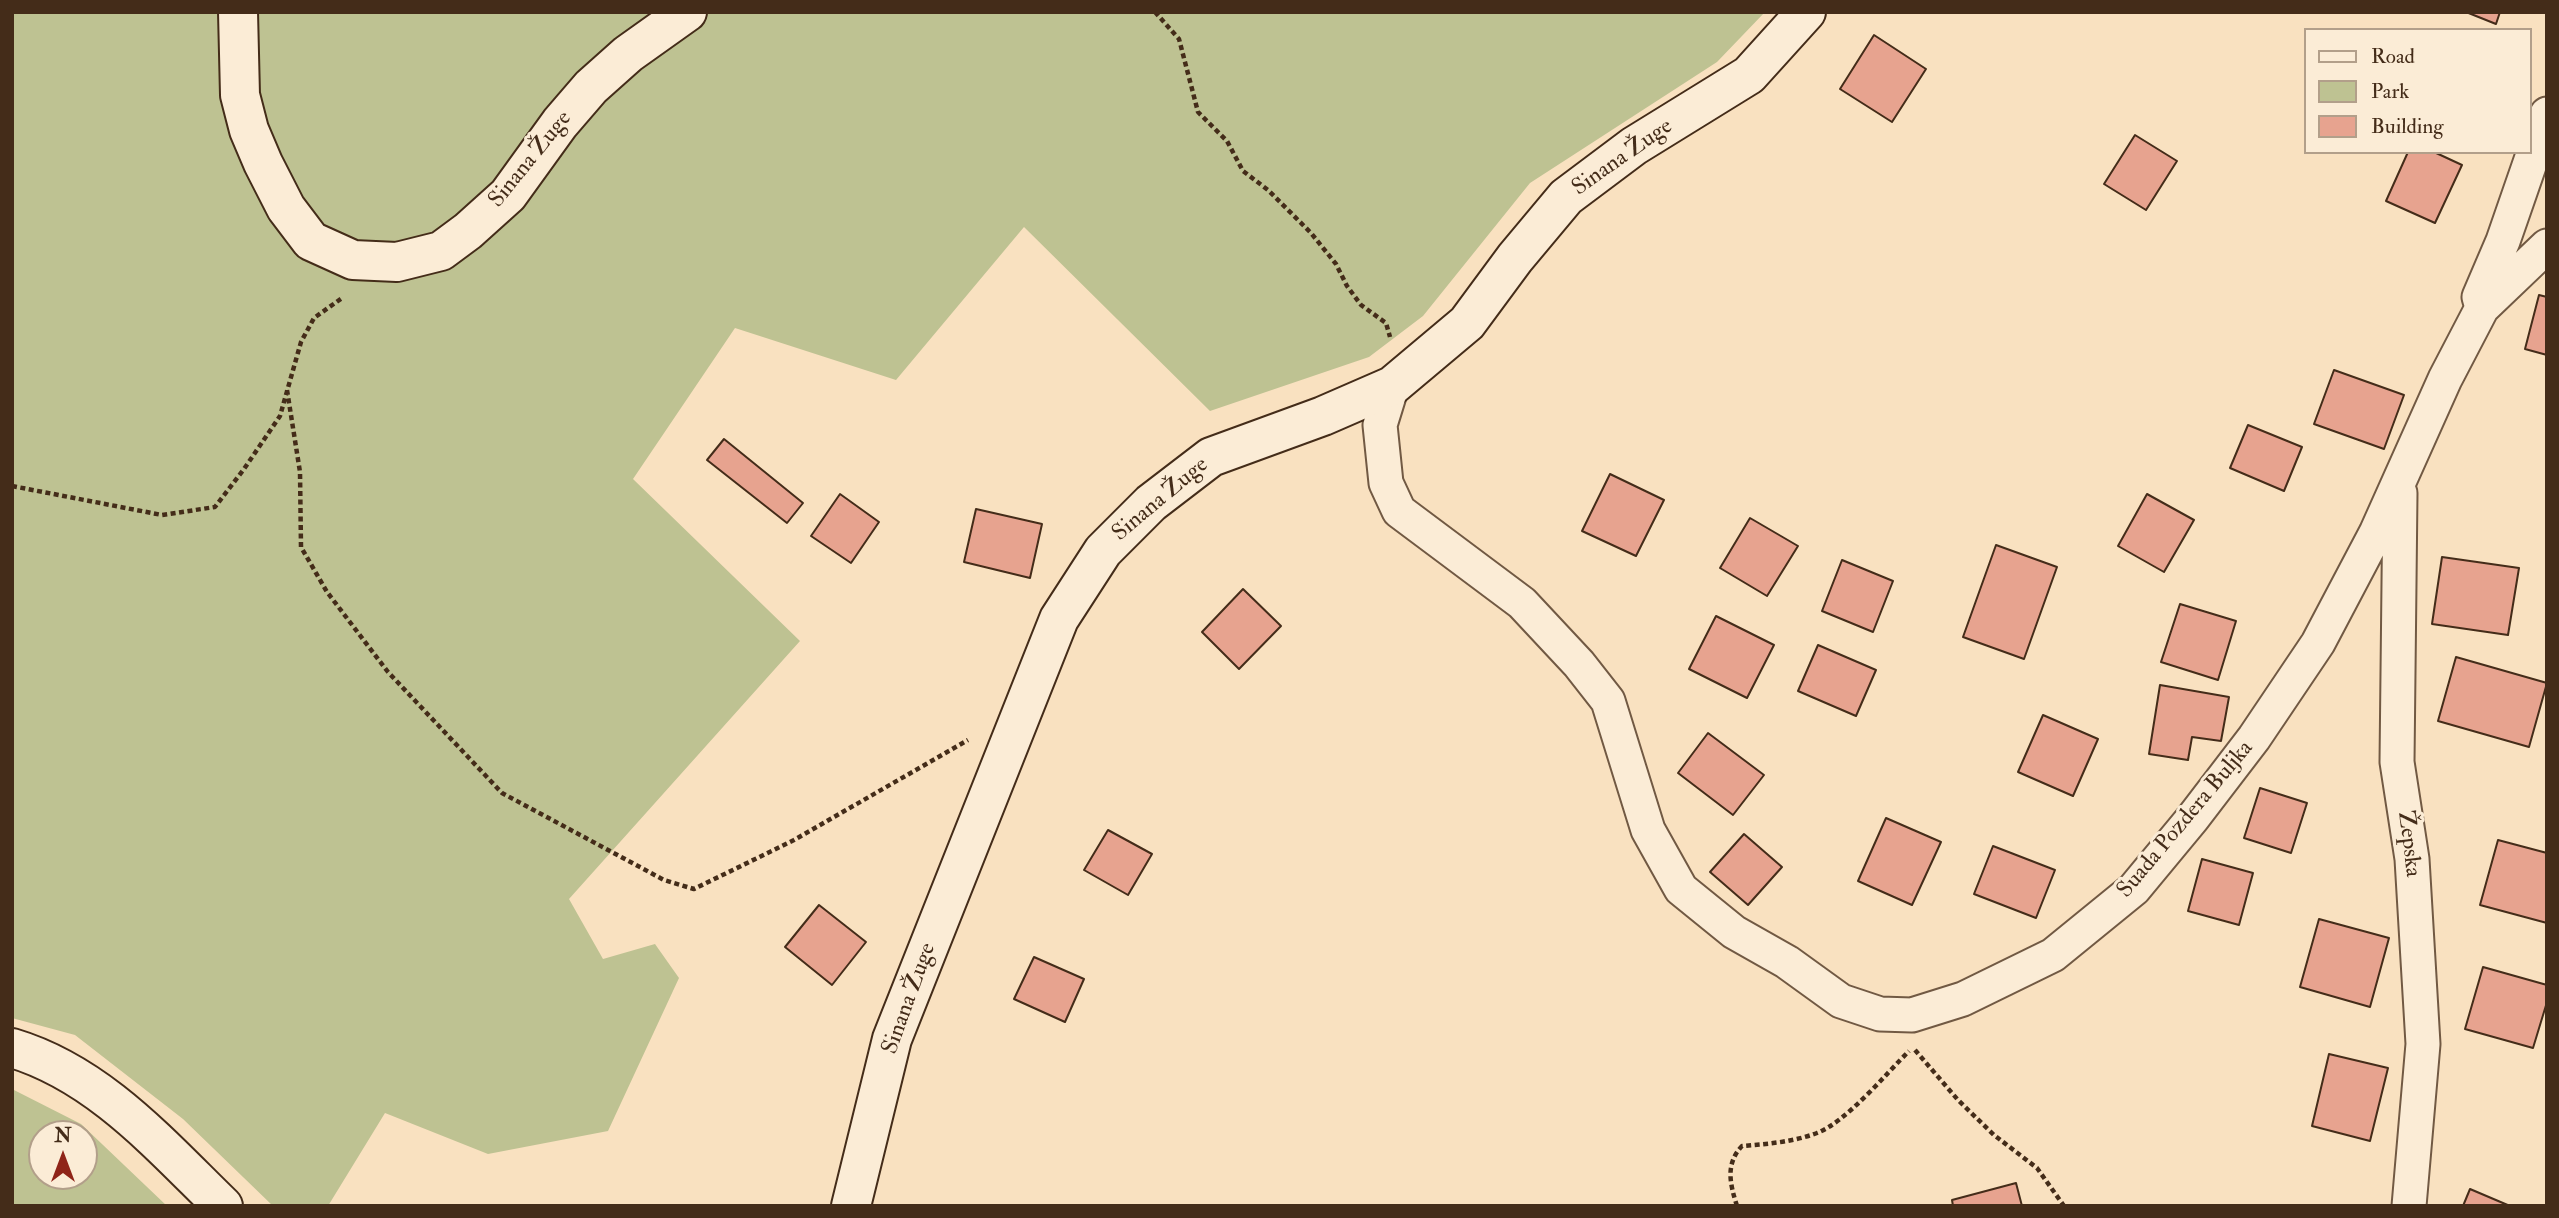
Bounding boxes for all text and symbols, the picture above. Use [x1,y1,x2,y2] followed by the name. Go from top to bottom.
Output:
[2304,28,2531,154] legend
[2371,43,2415,70] text: Road
[2371,78,2409,105] text: Park
[484,106,578,214] street label: Sinana Žuge
[1567,113,1679,203] street label: Sinana Žuge
[2371,113,2444,140] text: Building
[1108,452,1214,548] street label: Sinana Žuge
[2112,736,2260,904] street label: Suada Pozdera Buljka
[2390,809,2426,879] street label: Žepska
[877,940,943,1058] street label: Sinana Žuge
[28,1120,98,1190] north arrow
[54,1124,72,1148] text: N

